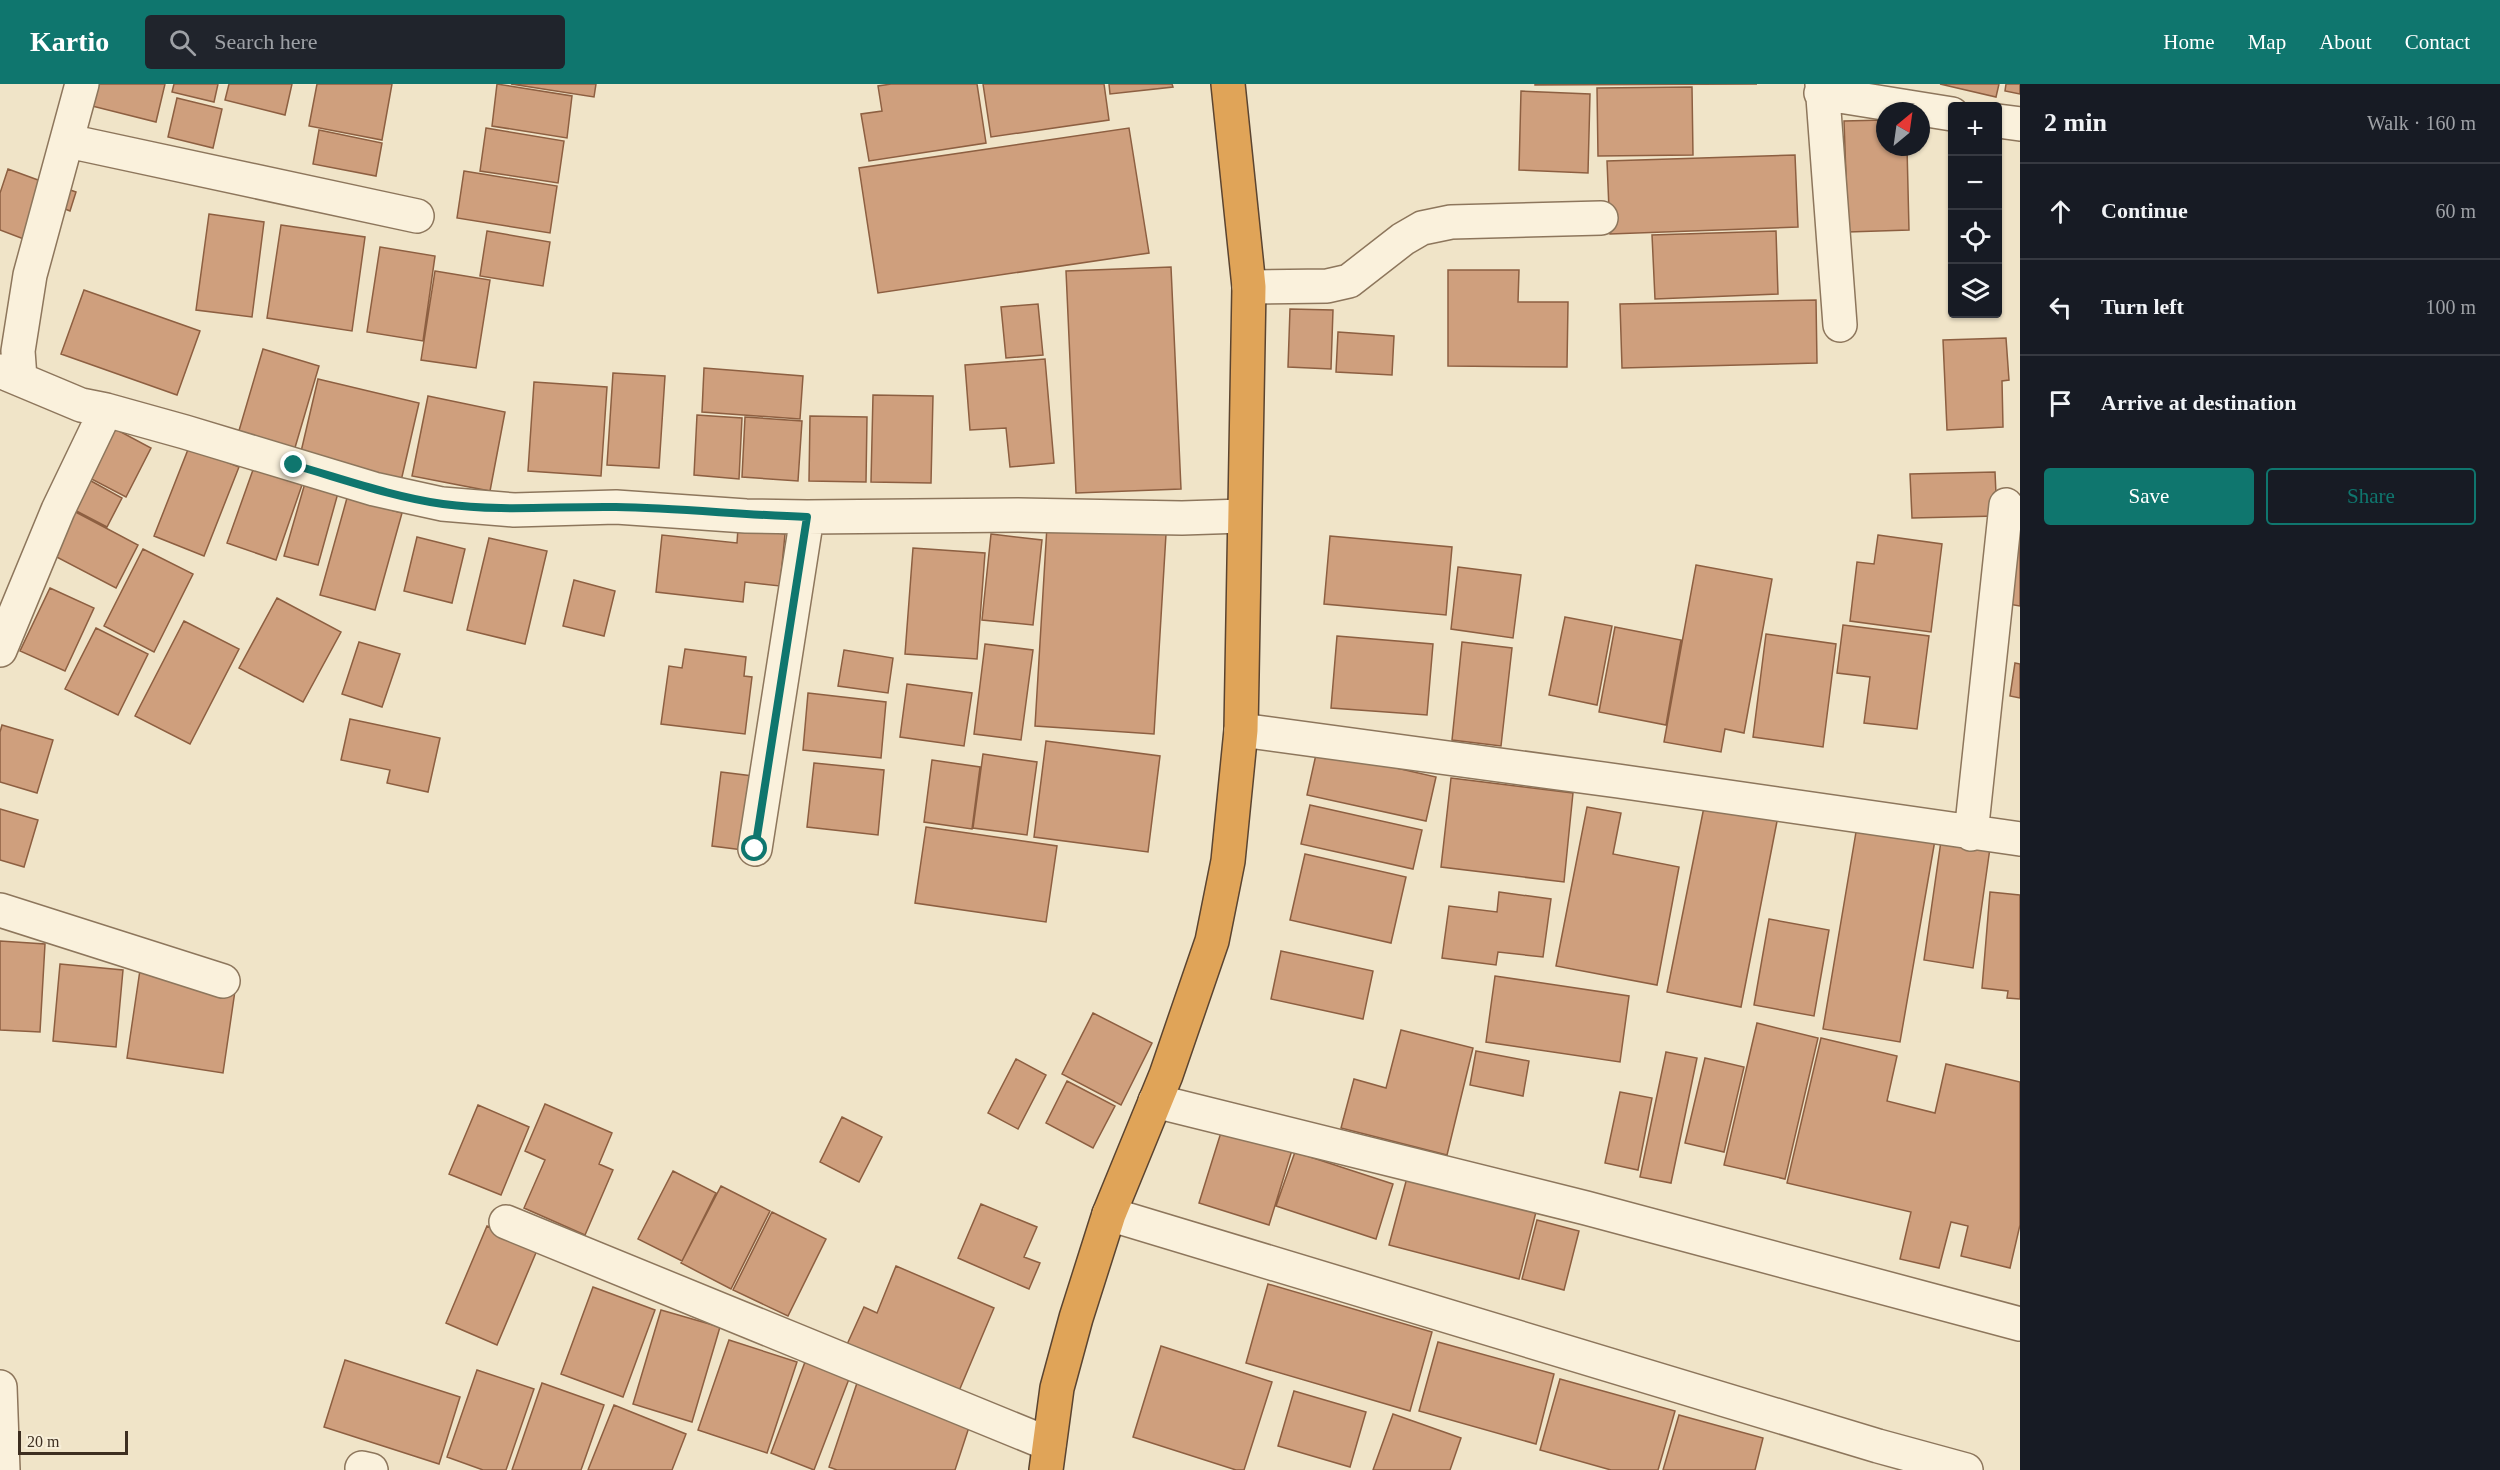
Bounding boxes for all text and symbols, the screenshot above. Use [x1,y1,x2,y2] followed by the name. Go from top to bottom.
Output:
[145,15,565,69] search box
[30,26,109,57] text: Kartio
[166,26,199,59] icon: search
[214,29,318,54] text: Search here
[2163,30,2215,54] text: Home
[2248,30,2286,54] text: Map
[2319,30,2372,54] text: About
[2405,30,2470,54] text: Contact
[1876,102,1930,156] north arrow
[1948,102,2002,318] map controls
[1948,102,2002,156] button: +
[2044,108,2107,137] text: 2 min
[2367,112,2476,134] text: Walk · 160 m
[1948,156,2002,210] button: −
[2044,195,2077,228] icon: ahead
[2101,198,2188,223] text: Continue
[2435,200,2476,222] text: 60 m
[1948,210,2002,264] button: locate
[1948,264,2002,318] button: layers
[2044,291,2077,324] icon: left
[2101,294,2184,319] text: Turn left
[2425,296,2476,318] text: 100 m
[2044,387,2077,420] icon: arrive
[2101,390,2297,415] text: Arrive at destination
[280,451,306,477] route end
[2044,468,2254,525] button: Save
[2266,468,2476,525] button: Share
[741,835,767,861] route start
[18,1428,128,1456] scale bar
[27,1433,59,1450] text: 20 m

